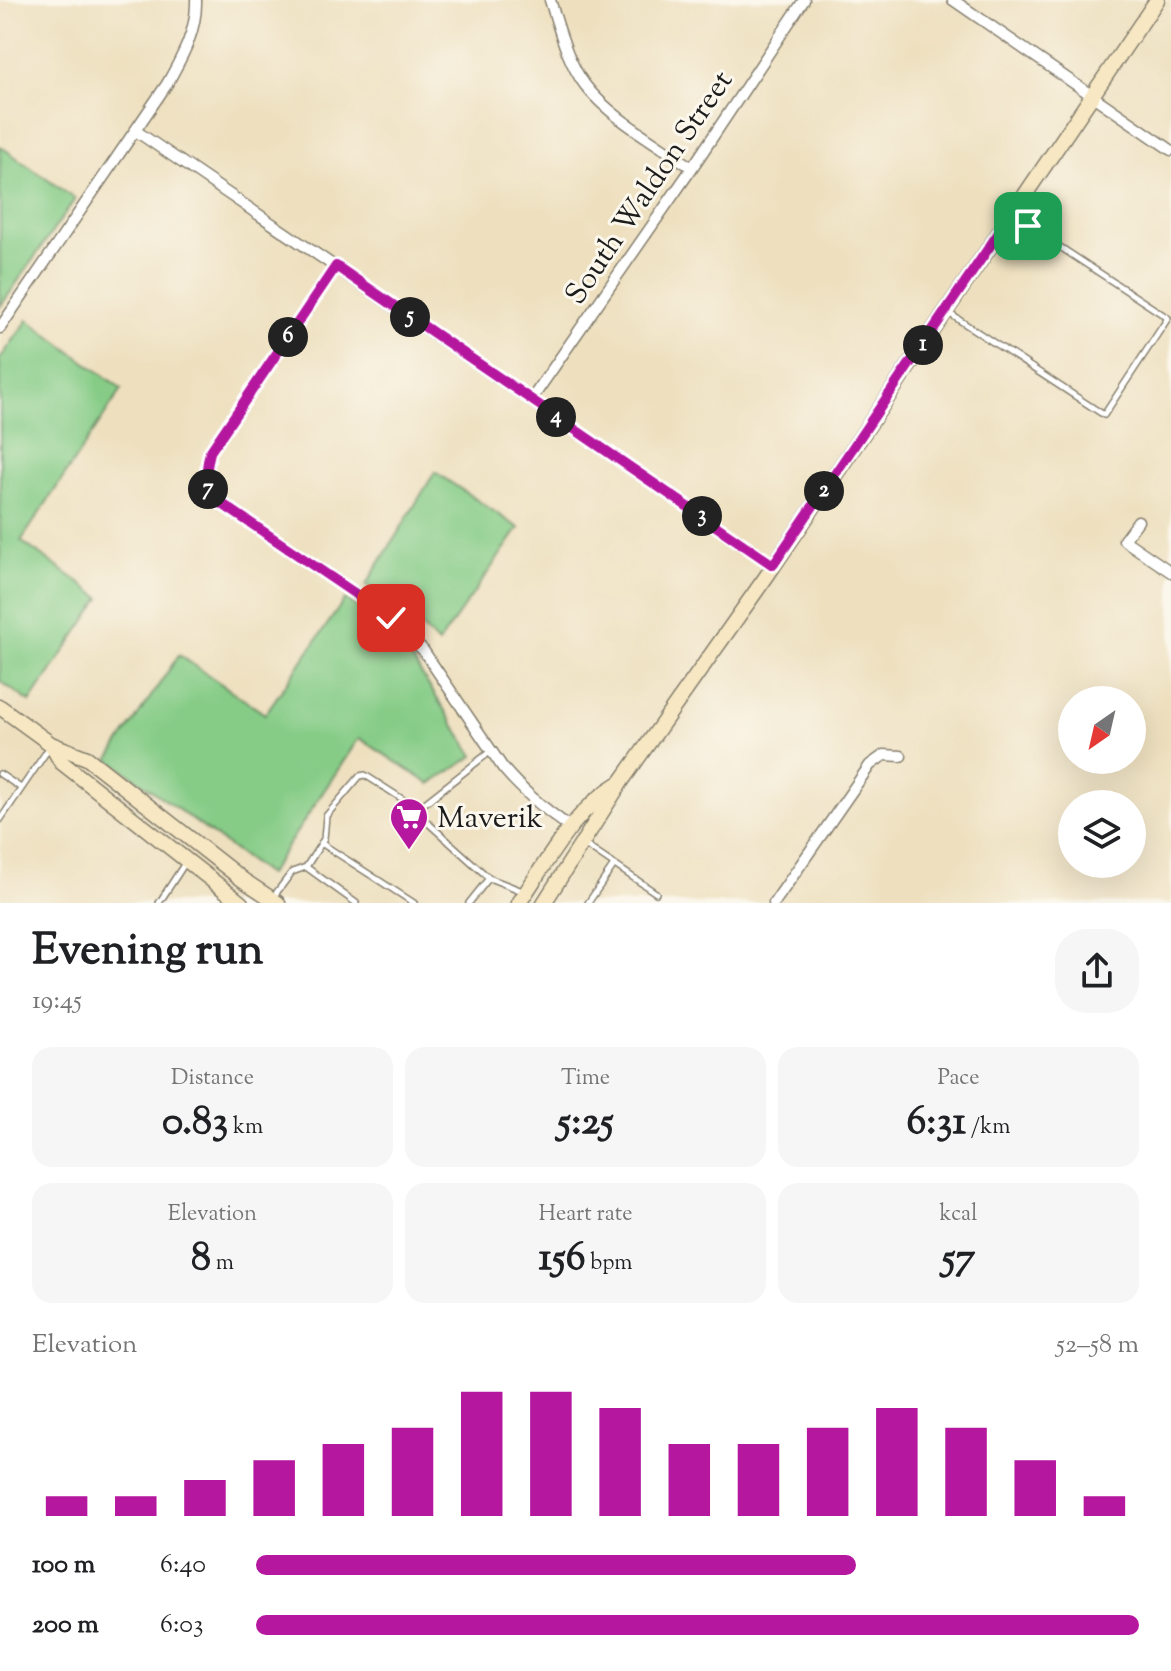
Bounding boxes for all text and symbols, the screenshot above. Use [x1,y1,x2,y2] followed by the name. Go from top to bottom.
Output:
[556,63,744,314] street label: South Waldon Street
[994,192,1062,260] pin
[1006,204,1050,248] icon: arrive
[390,297,430,337] pin: 5
[406,301,414,333] text: 5
[268,317,308,357] pin: 6
[283,321,293,353] text: 6
[903,325,943,365] pin: 1
[919,329,927,361] text: 1
[536,397,576,437] pin: 4
[550,401,562,433] text: 4
[188,469,228,509] pin: 7
[804,471,844,511] pin: 2
[202,473,214,505] text: 7
[819,475,829,507] text: 2
[682,496,722,536] pin: 3
[698,500,706,532] text: 3
[357,584,425,652] pin
[369,596,413,640] icon: check
[1058,686,1146,774] north arrow
[1058,686,1146,878] map controls
[1058,790,1146,878] button: layers
[388,796,430,851] supermarket icon: Maverik
[437,798,543,841] place label: Maverik
[32,921,264,984] text: Evening run
[1055,929,1139,1013] button: share
[32,983,82,1020] text: 19:45
[171,1063,254,1095] text: Distance
[561,1063,610,1095] text: Time
[937,1063,980,1095] text: Pace
[162,1095,228,1152] text: 0.83
[557,1095,614,1152] text: 5:25
[906,1095,966,1152] text: 6:31
[228,1112,263,1144] text: km
[966,1112,1011,1144] text: /km
[168,1199,257,1231] text: Elevation
[539,1199,632,1231] text: Heart rate
[940,1199,977,1231] text: kcal
[191,1231,211,1288] text: 8
[538,1231,586,1288] text: 156
[942,1231,975,1288] text: 57
[211,1248,234,1280] text: m
[586,1248,633,1280] text: bpm
[32,1327,137,1364] text: Elevation
[1056,1327,1139,1364] text: 52–58 m
[32,1547,95,1584] text: 100 m
[160,1547,206,1584] text: 6:40
[32,1607,99,1644] text: 200 m
[160,1607,203,1644] text: 6:03

